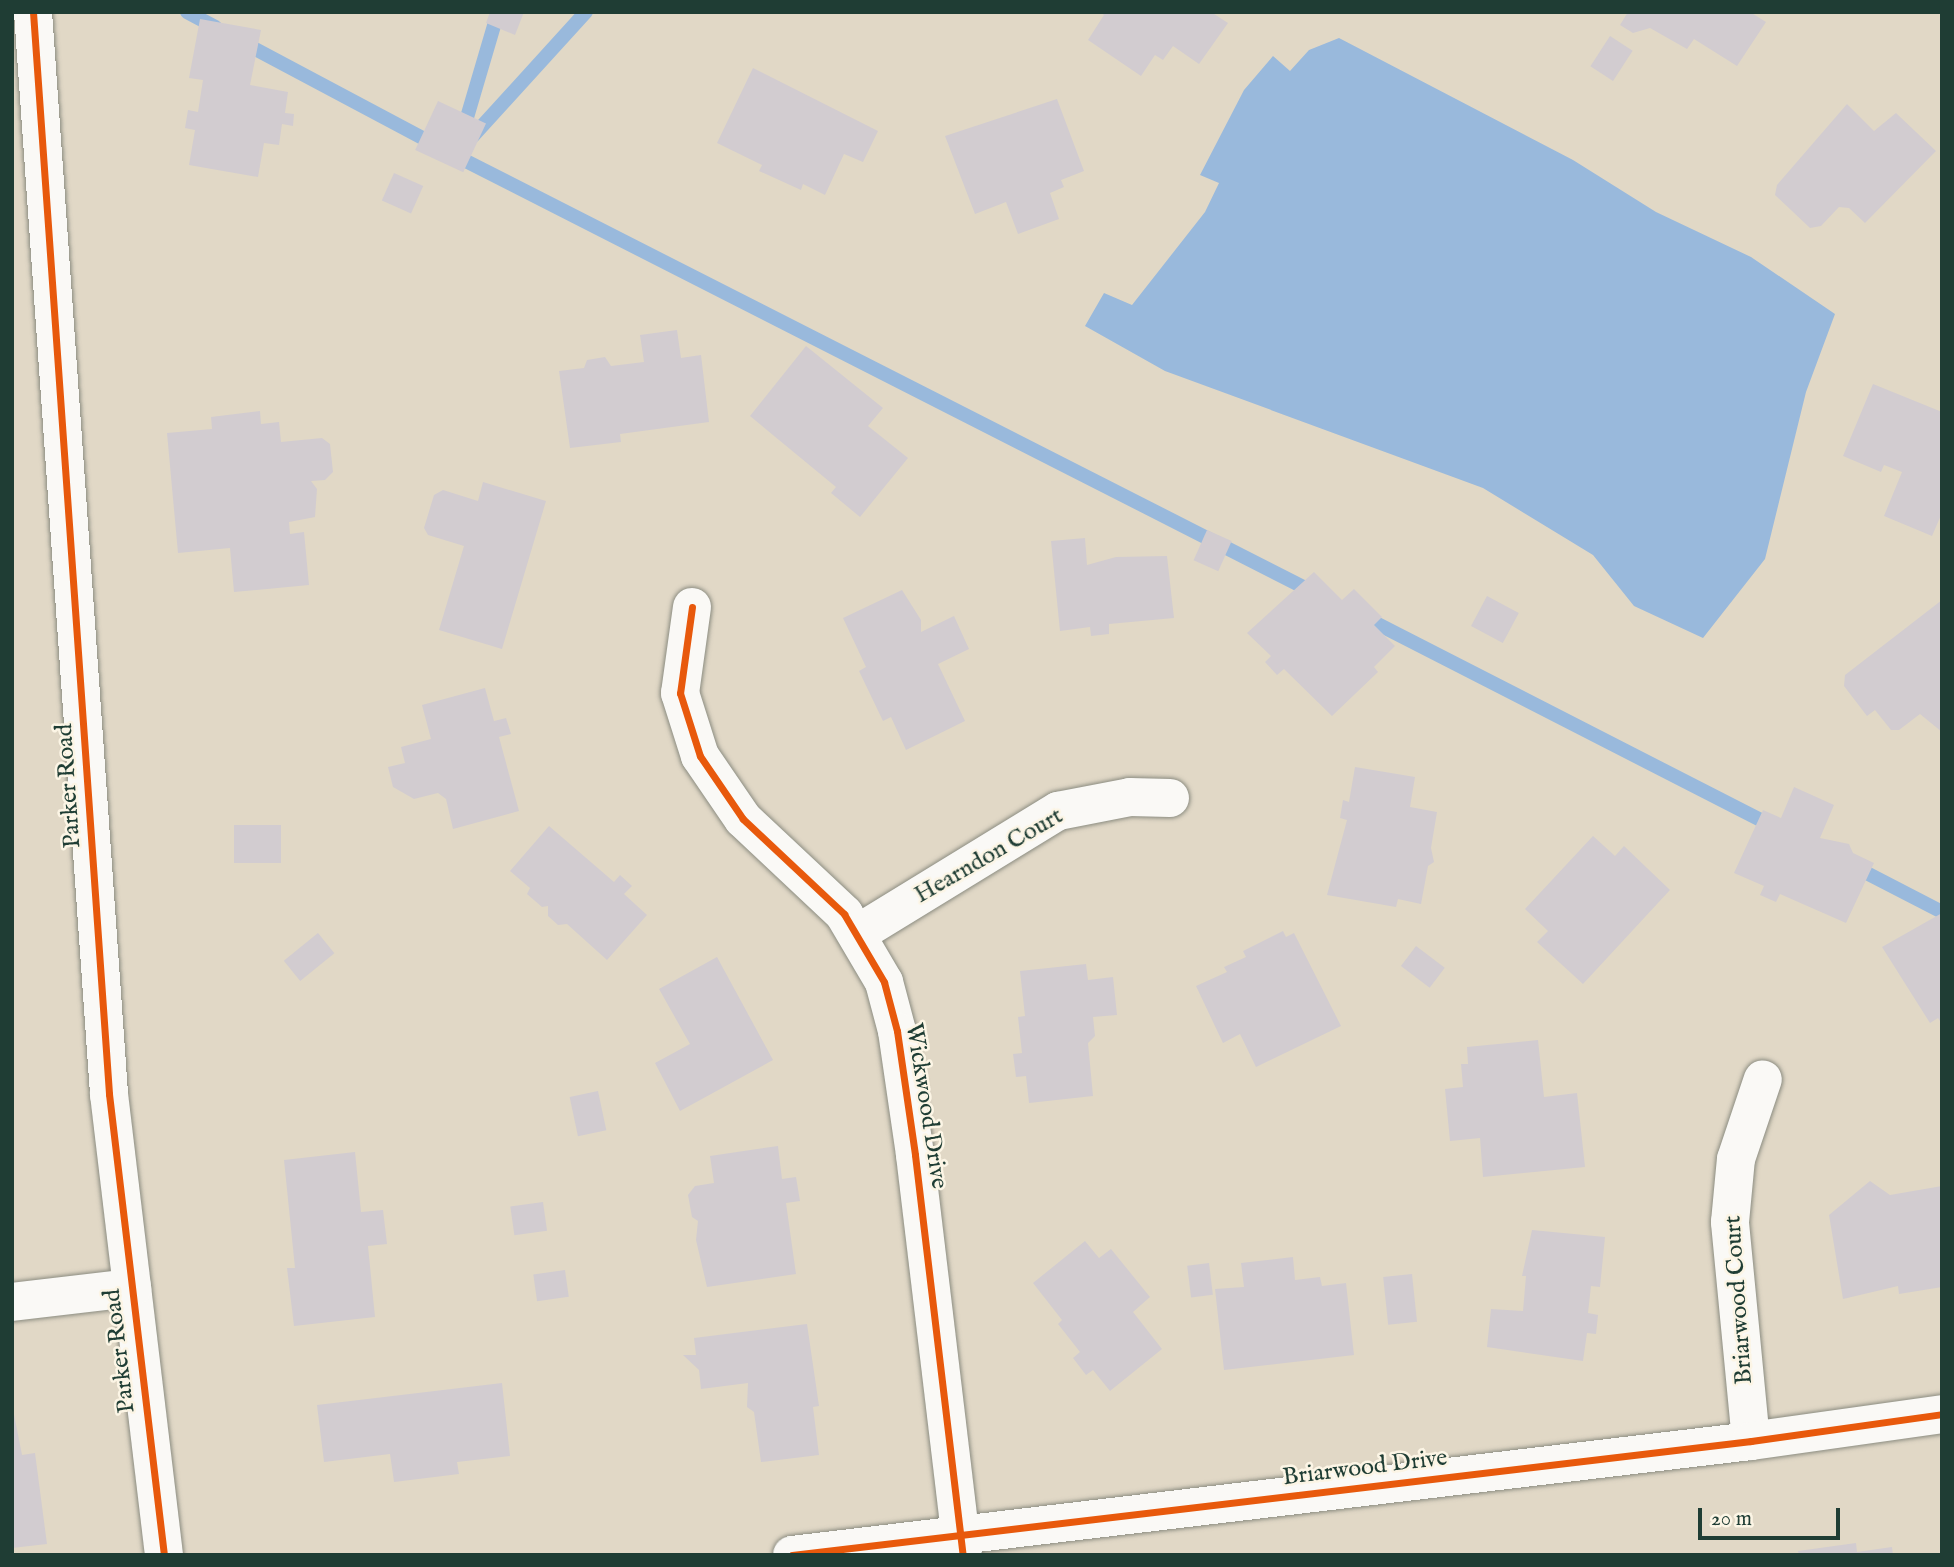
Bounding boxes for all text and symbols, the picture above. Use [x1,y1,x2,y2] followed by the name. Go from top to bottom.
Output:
[50,723,88,849] street label: Parker Road
[910,802,1068,910] street label: Hearndon Court
[899,1021,953,1191] street label: Wickwood Drive
[1719,1215,1759,1385] street label: Briarwood Court
[98,1287,142,1415] street label: Parker Road
[1281,1444,1449,1492] street label: Briarwood Drive
[1702,1494,1844,1538] scale bar
[1711,1506,1752,1533] text: 20 m

